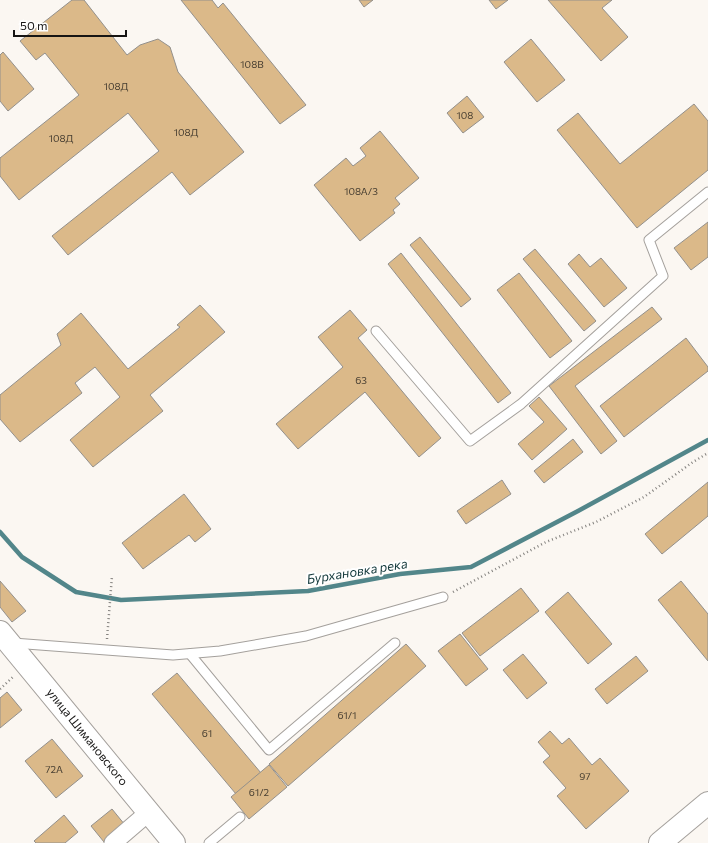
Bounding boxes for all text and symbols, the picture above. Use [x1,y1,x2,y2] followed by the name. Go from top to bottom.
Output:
[14,12,126,38] scale bar
[20,18,48,32] text: 50 m
[240,58,264,70] house number: 108В
[104,80,129,92] house number: 108Д
[457,109,473,121] house number: 108
[174,126,199,138] house number: 108Д
[49,132,74,144] house number: 108Д
[344,185,378,197] house number: 108А/3
[355,374,367,386] house number: 63
[305,555,409,587] water label: Бурхановка река
[44,685,131,788] street label: улица Шимановского
[337,709,357,721] house number: 61/1
[202,727,212,739] house number: 61
[45,763,63,775] house number: 72А
[579,770,591,782] house number: 97
[249,786,270,798] house number: 61/2

